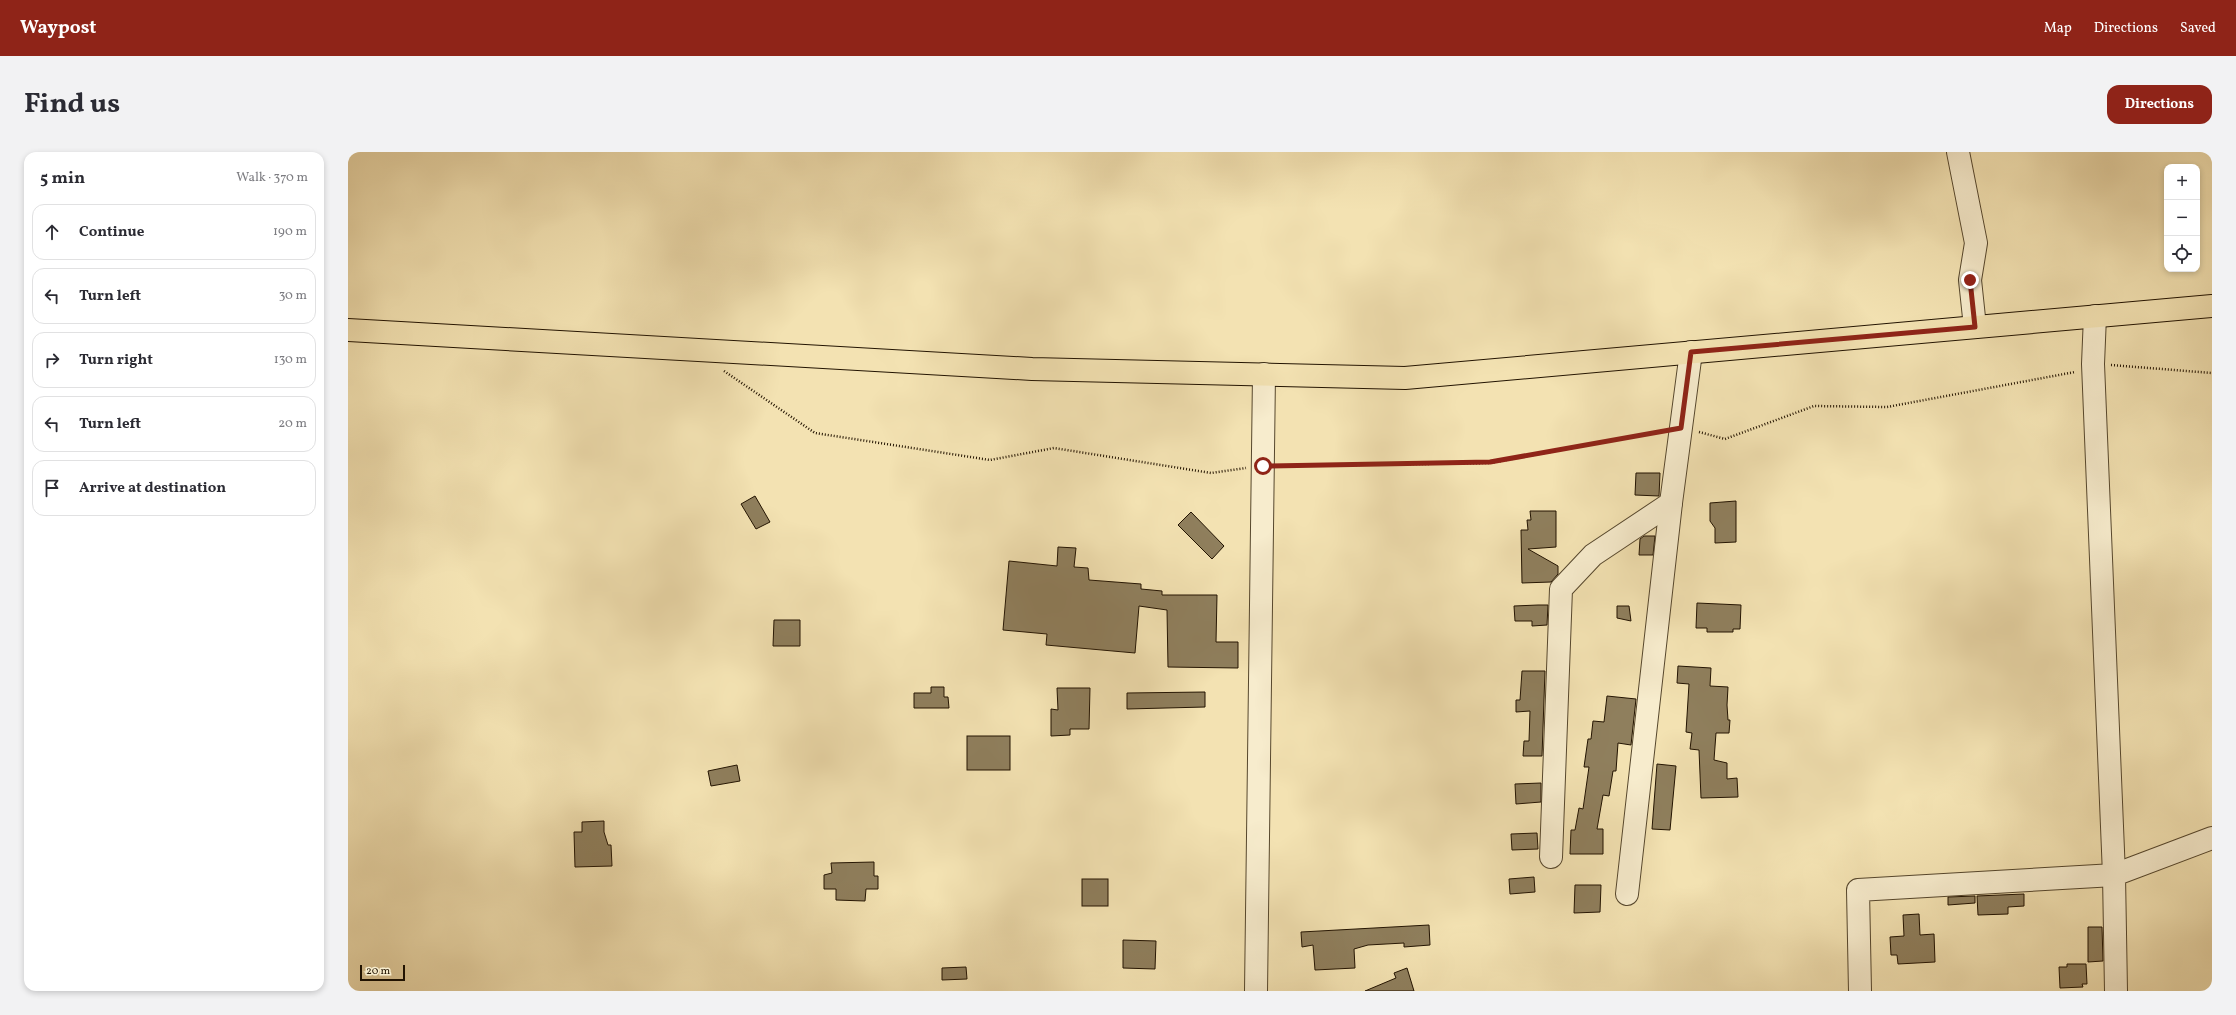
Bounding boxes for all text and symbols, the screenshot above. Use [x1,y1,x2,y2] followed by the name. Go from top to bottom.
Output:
[20,15,96,41] text: Waypost
[2044,19,2072,38] text: Map
[2094,19,2158,38] text: Directions
[2180,19,2216,38] text: Saved
[24,85,120,124] text: Find us
[2107,85,2212,124] button: Directions
[2164,164,2200,272] map controls
[2164,164,2200,200] button: +
[40,167,85,190] text: 5 min
[236,169,308,187] text: Walk · 370 m
[2164,200,2200,236] button: −
[41,221,63,243] icon: ahead
[79,222,144,243] text: Continue
[273,223,307,241] text: 190 m
[2164,236,2200,272] button: locate
[1961,271,1979,289] route end
[41,285,63,307] icon: left
[79,286,141,307] text: Turn left
[279,287,307,305] text: 30 m
[41,349,63,371] icon: right
[79,350,153,371] text: Turn right
[274,351,307,369] text: 130 m
[41,413,63,435] icon: left
[79,414,141,435] text: Turn left
[278,415,307,433] text: 20 m
[1254,457,1272,475] route start
[41,477,63,499] icon: arrive
[79,478,226,499] text: Arrive at destination
[360,963,405,982] scale bar
[366,964,390,979] text: 20 m

